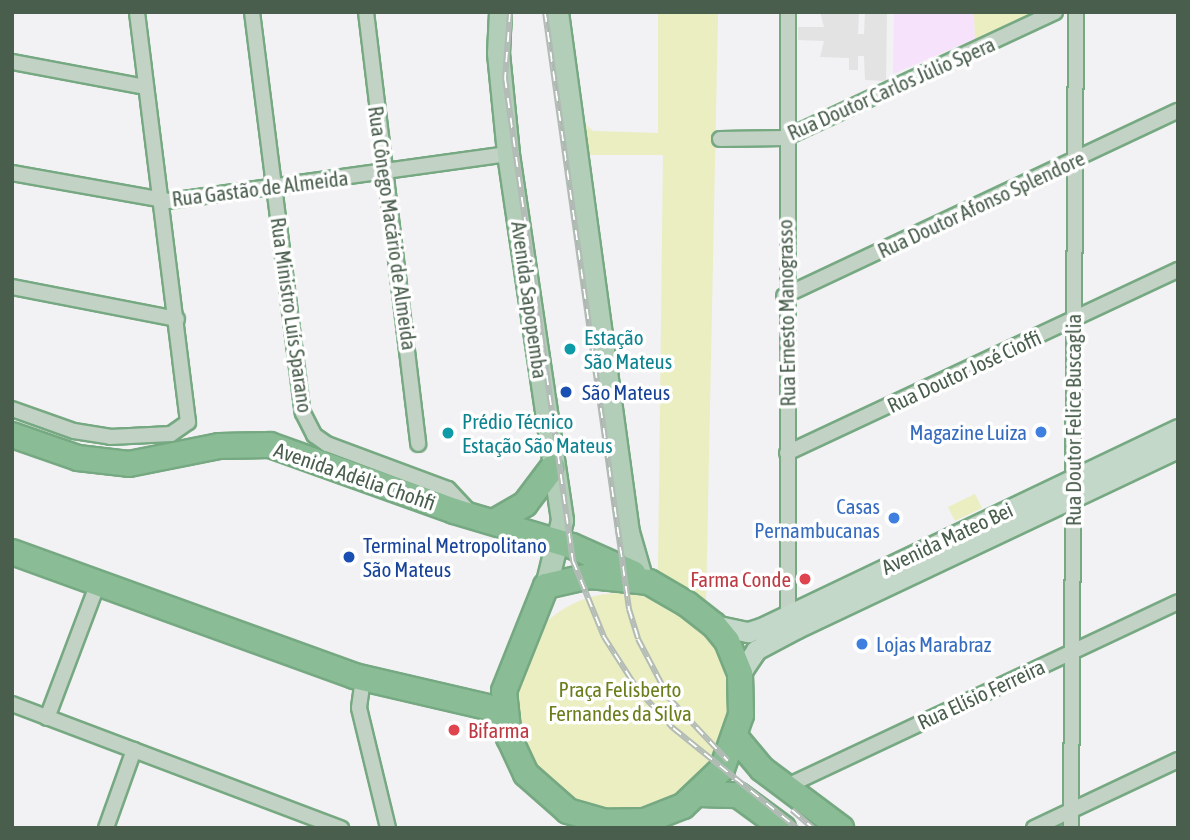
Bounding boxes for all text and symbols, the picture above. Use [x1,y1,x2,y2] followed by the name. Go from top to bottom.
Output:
[783,31,999,145] street label: Rua Doutor Carlos Júlio Spera
[363,104,423,352] street label: Rua Cônego Macário de Almeida
[873,145,1089,263] street label: Rua Doutor Afonso Splendore
[170,165,350,211] street label: Rua Gastão de Almeida
[266,216,318,414] street label: Rua Ministro Luís Sparano
[772,219,800,407] street label: Rua Ernesto Manograsso
[506,220,554,380] street label: Avenida Sapopemba
[1060,314,1086,526] street label: Rua Doutor Felice Buscaglia
[584,324,672,374] place label: Estação São Mateus
[883,324,1045,418] street label: Rua Doutor José Cioffi
[562,341,578,357] marker: Estação São Mateus
[582,379,670,405] place label: São Mateus
[556,382,576,402] marker: São Mateus
[462,408,613,458] place label: Prédio Técnico Estação São Mateus
[909,419,1027,445] place label: Magazine Luiza
[1033,424,1049,440] marker: Magazine Luiza
[440,425,456,441] marker: Prédio Técnico Estação São Mateus
[271,437,439,515] street label: Avenida Adélia Chohfi
[754,493,880,543] place label: Casas Pernambucanas
[877,497,1017,579] street label: Avenida Mateo Bei
[886,510,902,526] marker: Casas Pernambucanas
[363,532,547,582] place label: Terminal Metropolitano São Mateus
[341,549,357,565] marker: Terminal Metropolitano São Mateus
[690,566,791,592] place label: Farma Conde
[797,571,813,587] marker: Farma Conde
[876,631,991,657] place label: Lojas Marabraz
[854,636,870,652] marker: Lojas Marabraz
[913,654,1049,734] street label: Rua Elísio Ferreira
[548,676,692,726] park label: Praça Felisberto Fernandes da Silva
[468,717,529,743] place label: Bifarma
[446,722,462,738] marker: Bifarma

